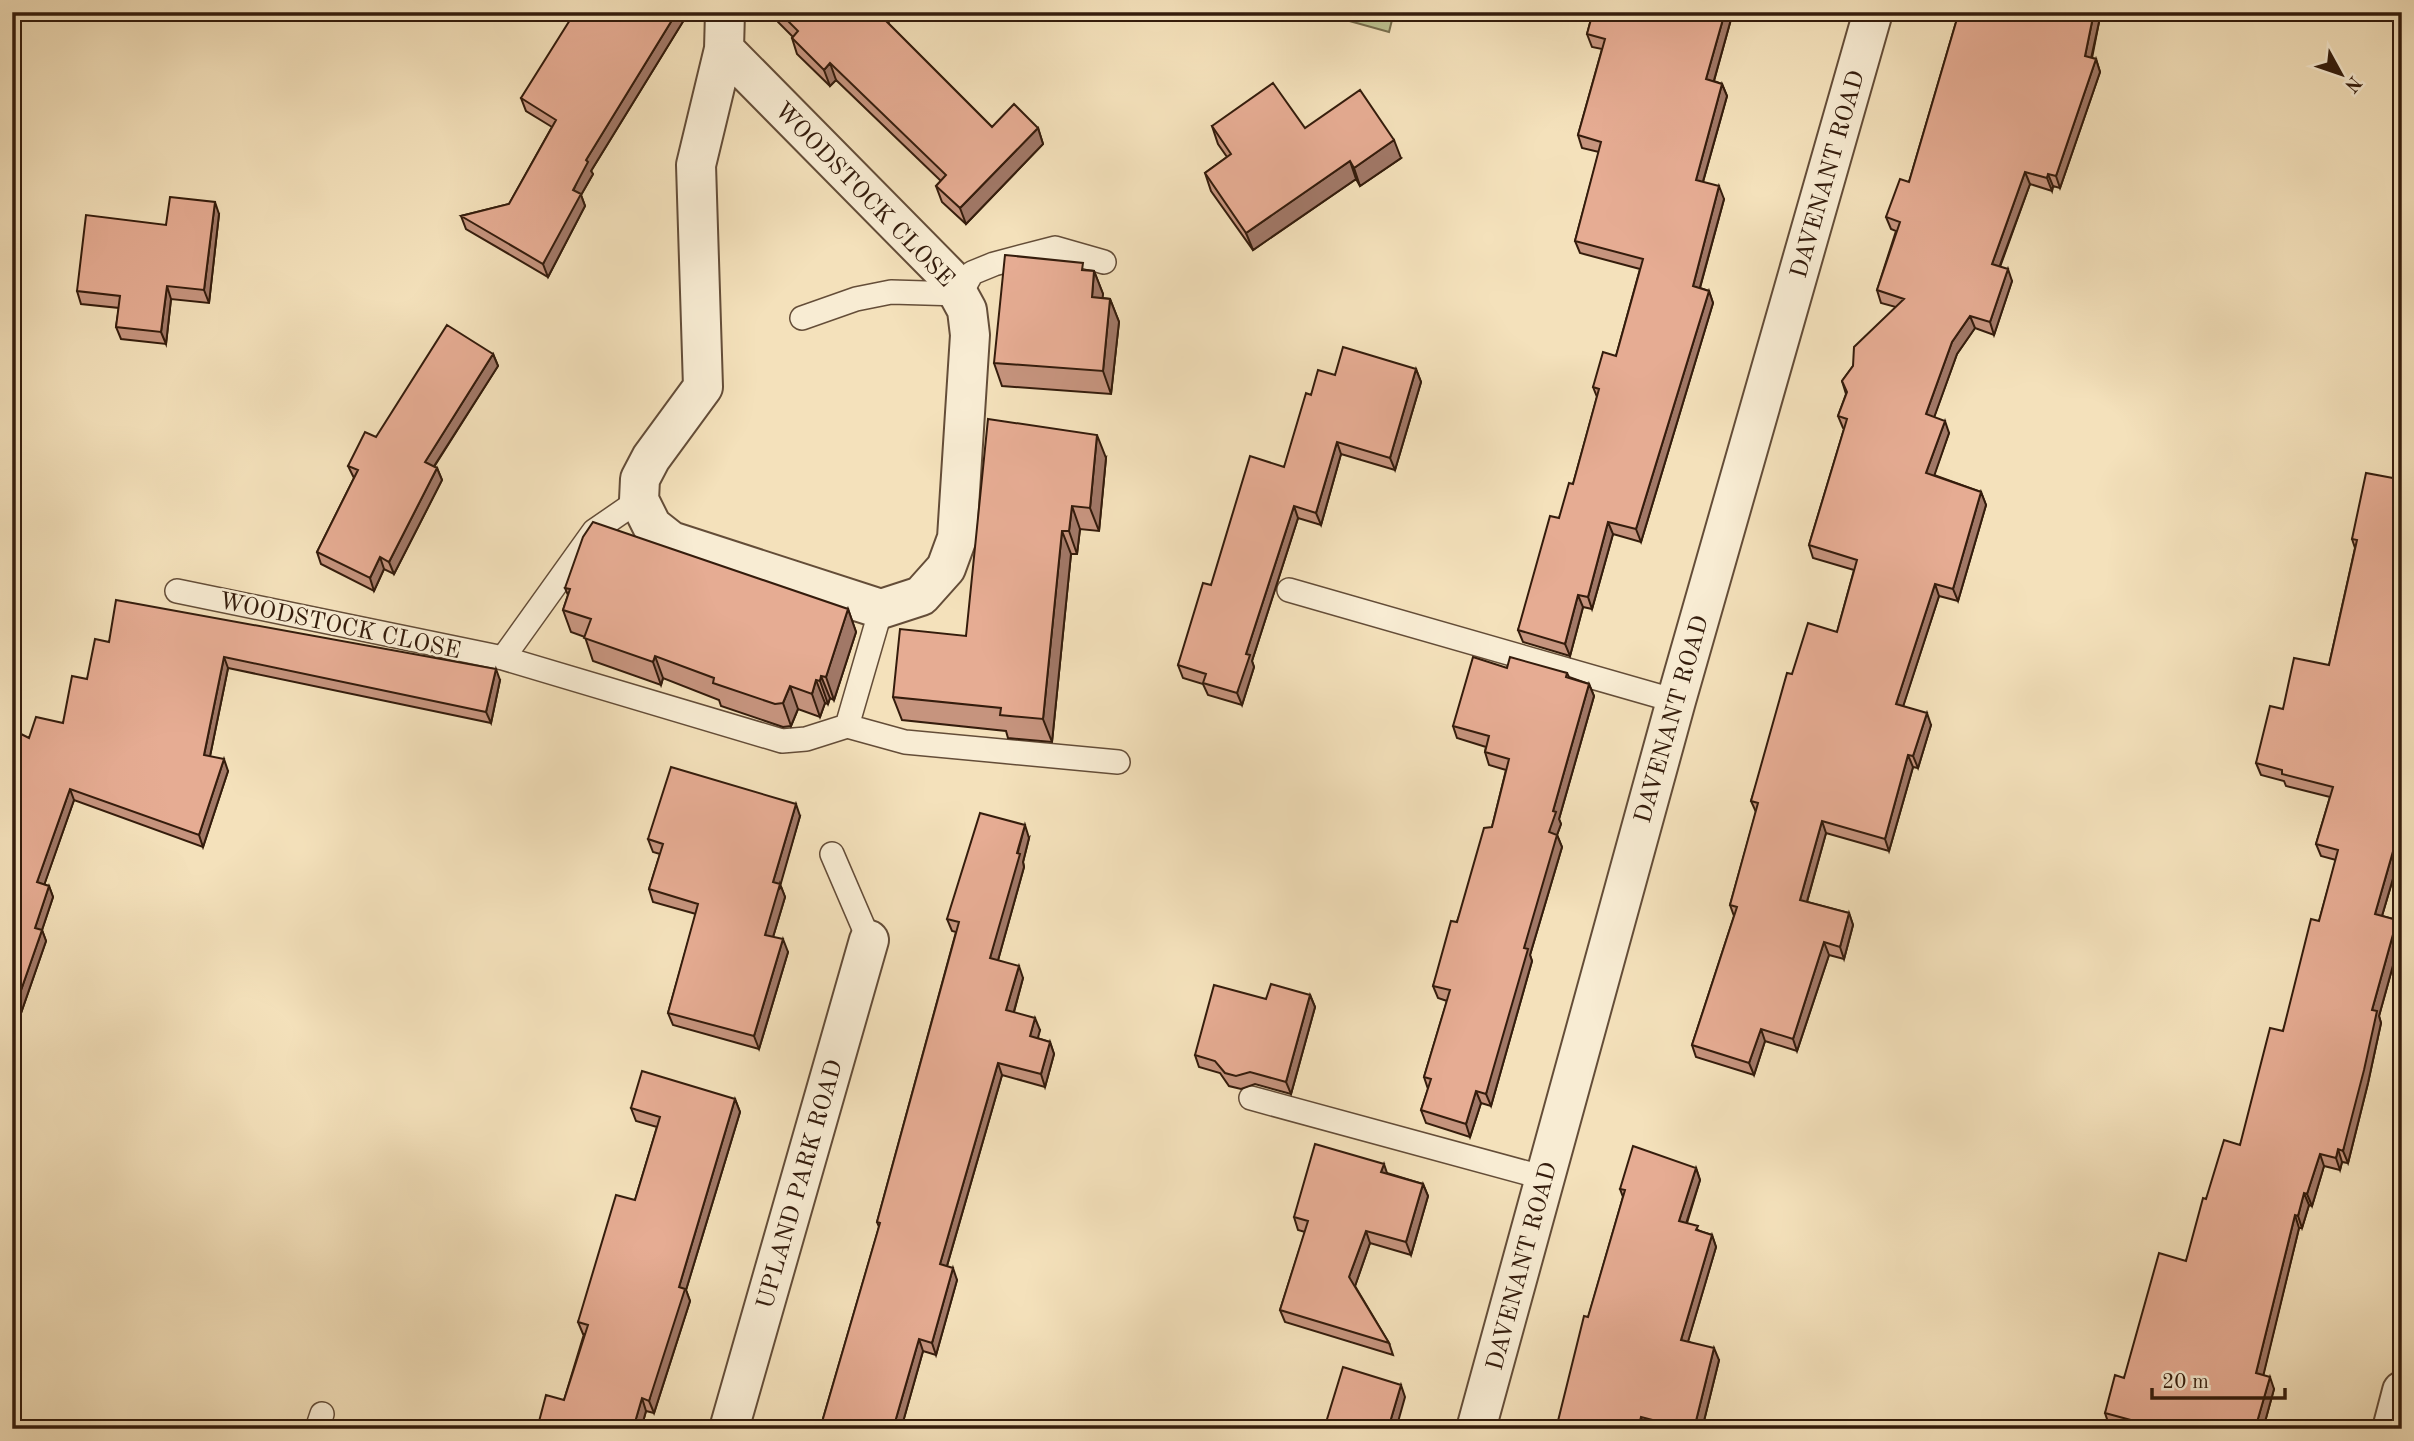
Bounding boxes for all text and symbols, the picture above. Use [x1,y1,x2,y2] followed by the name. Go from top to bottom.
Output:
[2306,38,2376,108] north arrow
[1788,68,1870,281] street label: DAVENANT ROAD
[2340,72,2364,95] text: N
[769,98,958,292] street label: WOODSTOCK CLOSE
[216,590,463,664] street label: WOODSTOCK CLOSE
[1632,613,1714,826] street label: DAVENANT ROAD
[754,1057,848,1312] street label: UPLAND PARK ROAD
[1484,1160,1562,1373] street label: DAVENANT ROAD
[2152,1357,2284,1401] scale bar
[2162,1372,2209,1393] text: 20 m

